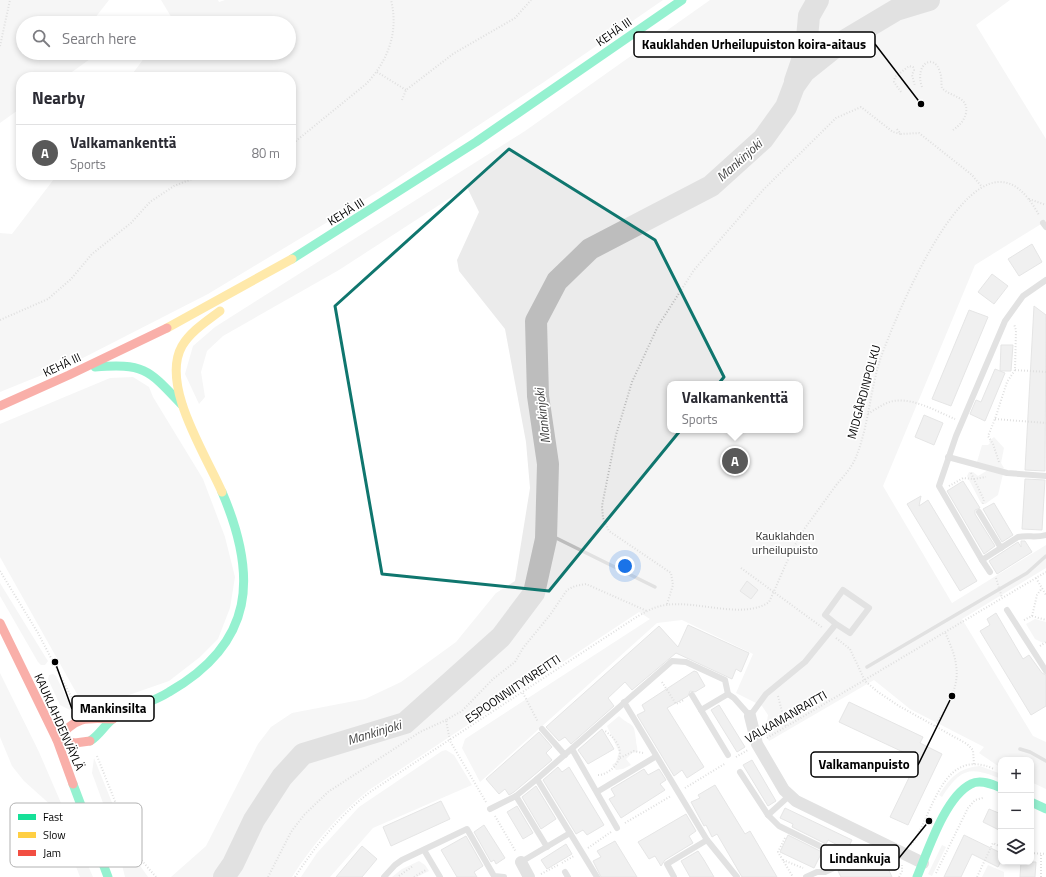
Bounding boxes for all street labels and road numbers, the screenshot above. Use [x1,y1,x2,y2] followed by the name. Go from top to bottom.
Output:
[592,12,636,51] street label: KEHÄ III
[324,193,368,230] street label: KEHÄ III
[842,343,885,441] street label: MIDGÅRDINPOLKU
[40,347,84,382] street label: KEHÄ III
[461,649,564,728] street label: ESPOONNIITYNREITTI
[30,670,89,773] street label: KAUKLAHDENVÄYLÄ
[741,685,830,748] street label: VALKAMANRAITTI

